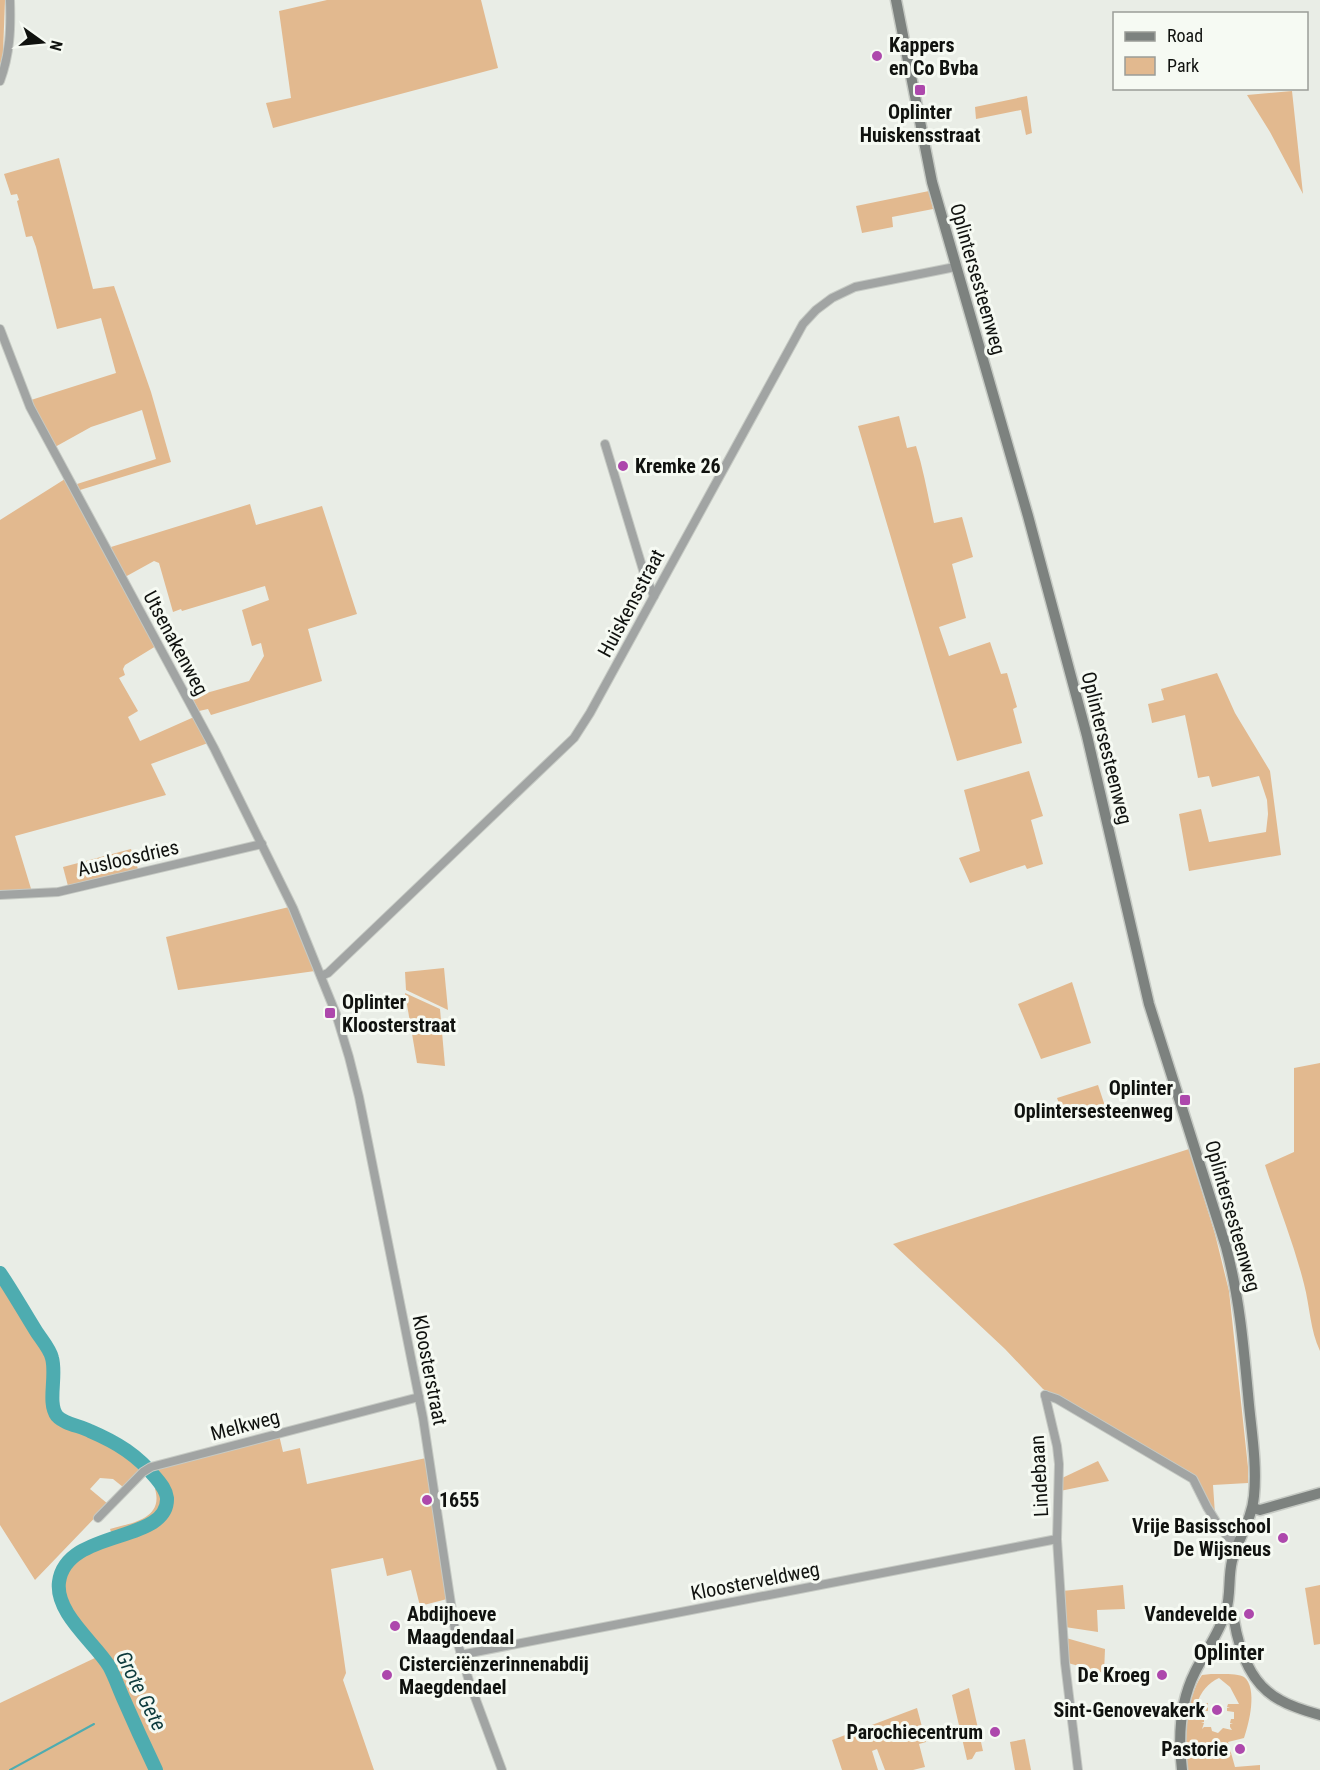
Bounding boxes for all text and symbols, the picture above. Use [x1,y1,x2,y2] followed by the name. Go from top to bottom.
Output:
[12,12,72,72] north arrow
[1113,12,1308,90] legend
[1167,25,1203,46] text: Road
[889,33,979,80] place label: Kappers en Co Bvba
[46,39,66,53] text: N
[870,49,884,63] marker: Kappers en Co Bvba
[1167,55,1199,76] text: Park
[913,83,927,97] marker: Oplinter Huiskensstraat
[860,100,980,147] place label: Oplinter Huiskensstraat
[945,201,1011,357] street label: Oplintersesteenweg
[635,454,721,478] place label: Kremke 26
[616,459,630,473] marker: Kremke 26
[593,545,669,661] street label: Huiskensstraat
[138,587,214,699] street label: Utsenakenweg
[1076,669,1138,827] street label: Oplintersesteenweg
[75,835,181,881] street label: Ausloosdries
[342,990,456,1037] place label: Oplinter Kloosterstraat
[323,1006,337,1020] marker: Oplinter Kloosterstraat
[1014,1076,1173,1123] place label: Oplinter Oplintersesteenweg
[1178,1093,1192,1107] marker: Oplinter Oplintersesteenweg
[1200,1138,1266,1294] street label: Oplintersesteenweg
[408,1313,452,1427] street label: Kloosterstraat
[208,1404,282,1446] street label: Melkweg
[1025,1435,1053,1517] street label: Lindebaan
[439,1488,479,1512] place label: 1655
[420,1493,434,1507] marker: 1655
[1132,1514,1271,1561] place label: Vrije Basisschool De Wijsneus
[1276,1531,1290,1545] marker: Vrije Basisschool De Wijsneus
[689,1557,821,1605] street label: Kloosterveldweg
[407,1602,514,1649] place label: Abdijhoeve Maagdendaal
[1144,1602,1237,1626] place label: Vandevelde
[1242,1607,1256,1621] marker: Vandevelde
[388,1619,402,1633] marker: Abdijhoeve Maagdendaal
[1194,1640,1264,1665] district label: Oplinter
[111,1647,171,1735] water label: Grote Gete
[399,1652,589,1699] place label: Cisterciënzerinnenabdij Maegdendael
[1078,1663,1150,1687] place label: De Kroeg
[380,1668,394,1682] marker: Cisterciënzerinnenabdij Maegdendael
[1155,1668,1169,1682] marker: De Kroeg
[1053,1698,1205,1722] place label: Sint-Genovevakerk
[1210,1703,1224,1717] marker: Sint-Genovevakerk
[846,1720,983,1744] place label: Parochiecentrum
[988,1725,1002,1739] marker: Parochiecentrum
[1161,1737,1228,1761] place label: Pastorie
[1233,1742,1247,1756] marker: Pastorie

